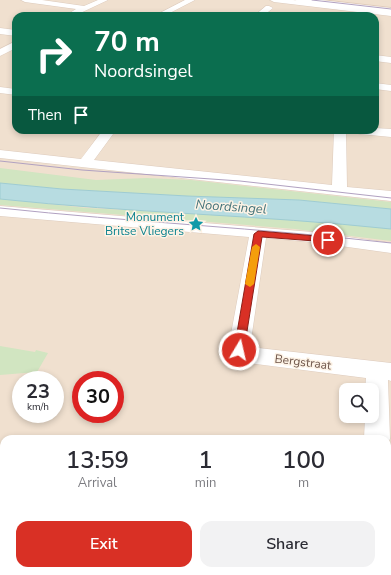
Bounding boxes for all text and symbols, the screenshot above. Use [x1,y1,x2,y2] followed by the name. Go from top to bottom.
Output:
[94,23,160,61] text: 70 m
[28,28,80,80] icon: right
[94,59,193,83] text: Noordsingel
[70,104,92,126] icon: arrive
[28,105,62,125] text: Then
[195,196,267,218] water label: Noordsingel
[105,209,185,239] place label: Monument Britse Vliegers
[187,215,205,233] place icon: Monument Britse Vliegers
[311,223,345,257] pin
[317,229,339,251] icon: arrive
[218,329,260,371] position arrow
[274,351,333,373] street label: Bergstraat
[72,371,124,423] speed limit sign: 30
[26,378,50,405] text: 23
[339,383,379,423] map controls
[339,383,379,423] button: search
[27,400,49,414] text: km/h
[66,444,129,476] text: 13:59
[198,444,213,476] text: 1
[282,444,325,476] text: 100
[78,474,117,492] text: Arrival
[195,474,216,492] text: min
[298,474,309,492] text: m
[16,521,192,567] button: Exit
[200,521,375,567] button: Share

